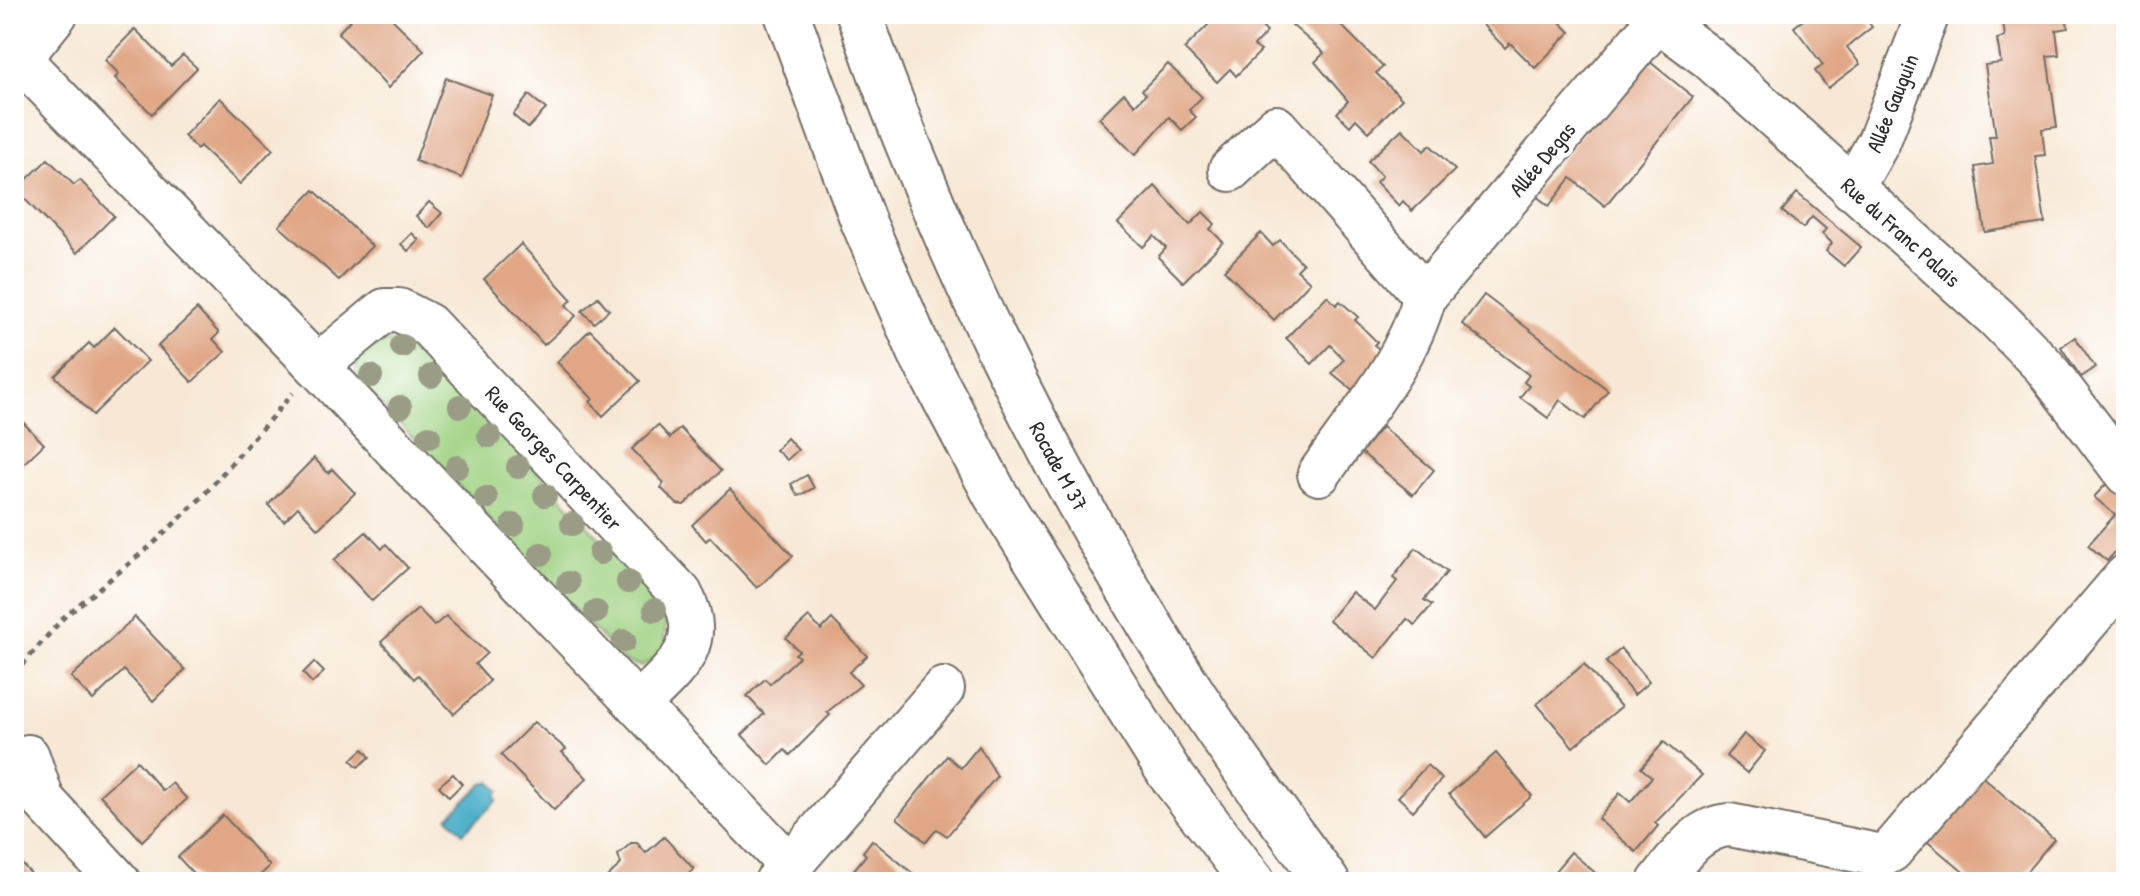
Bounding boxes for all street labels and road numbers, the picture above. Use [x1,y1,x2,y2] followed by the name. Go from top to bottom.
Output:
[1859,49,1925,157] street label: Allée Gauguin
[1502,115,1582,203] street label: Allée Degas
[1835,170,1967,294] street label: Rue du Franc Palais
[479,379,630,537] street label: Rue Georges Carpentier
[1022,416,1096,516] street label: Rocade M 37

